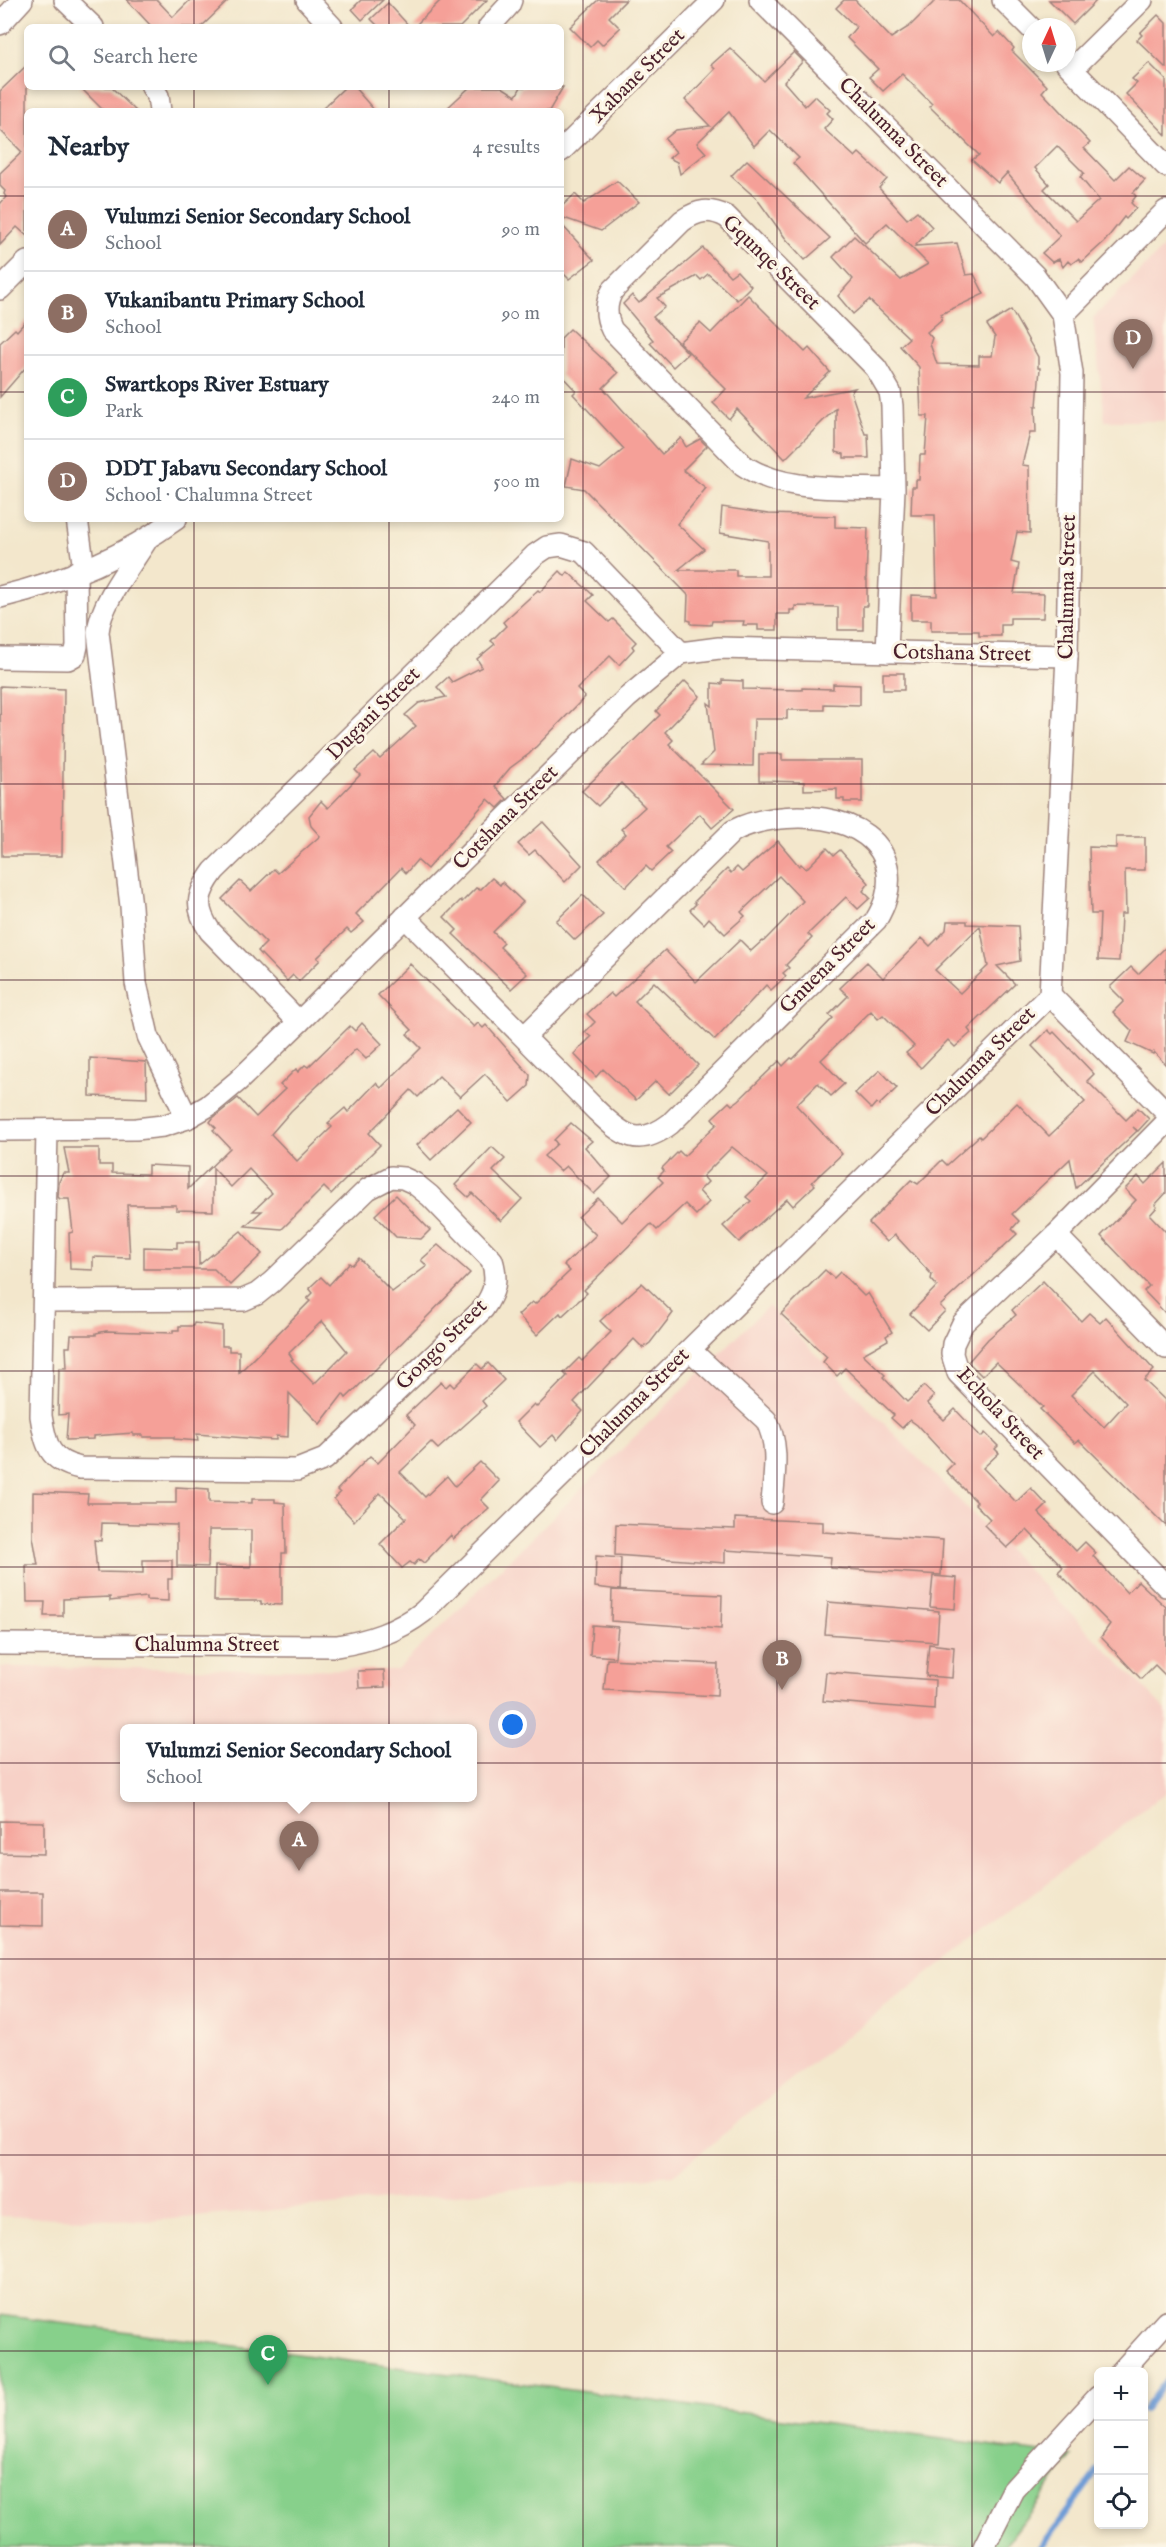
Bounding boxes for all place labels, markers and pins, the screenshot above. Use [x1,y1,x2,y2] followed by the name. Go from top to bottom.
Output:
[1114,320,1152,369] pin: D
[762,1640,802,1690] pin: B
[280,1822,318,1871] pin: A
[248,2336,288,2385] pin: C

